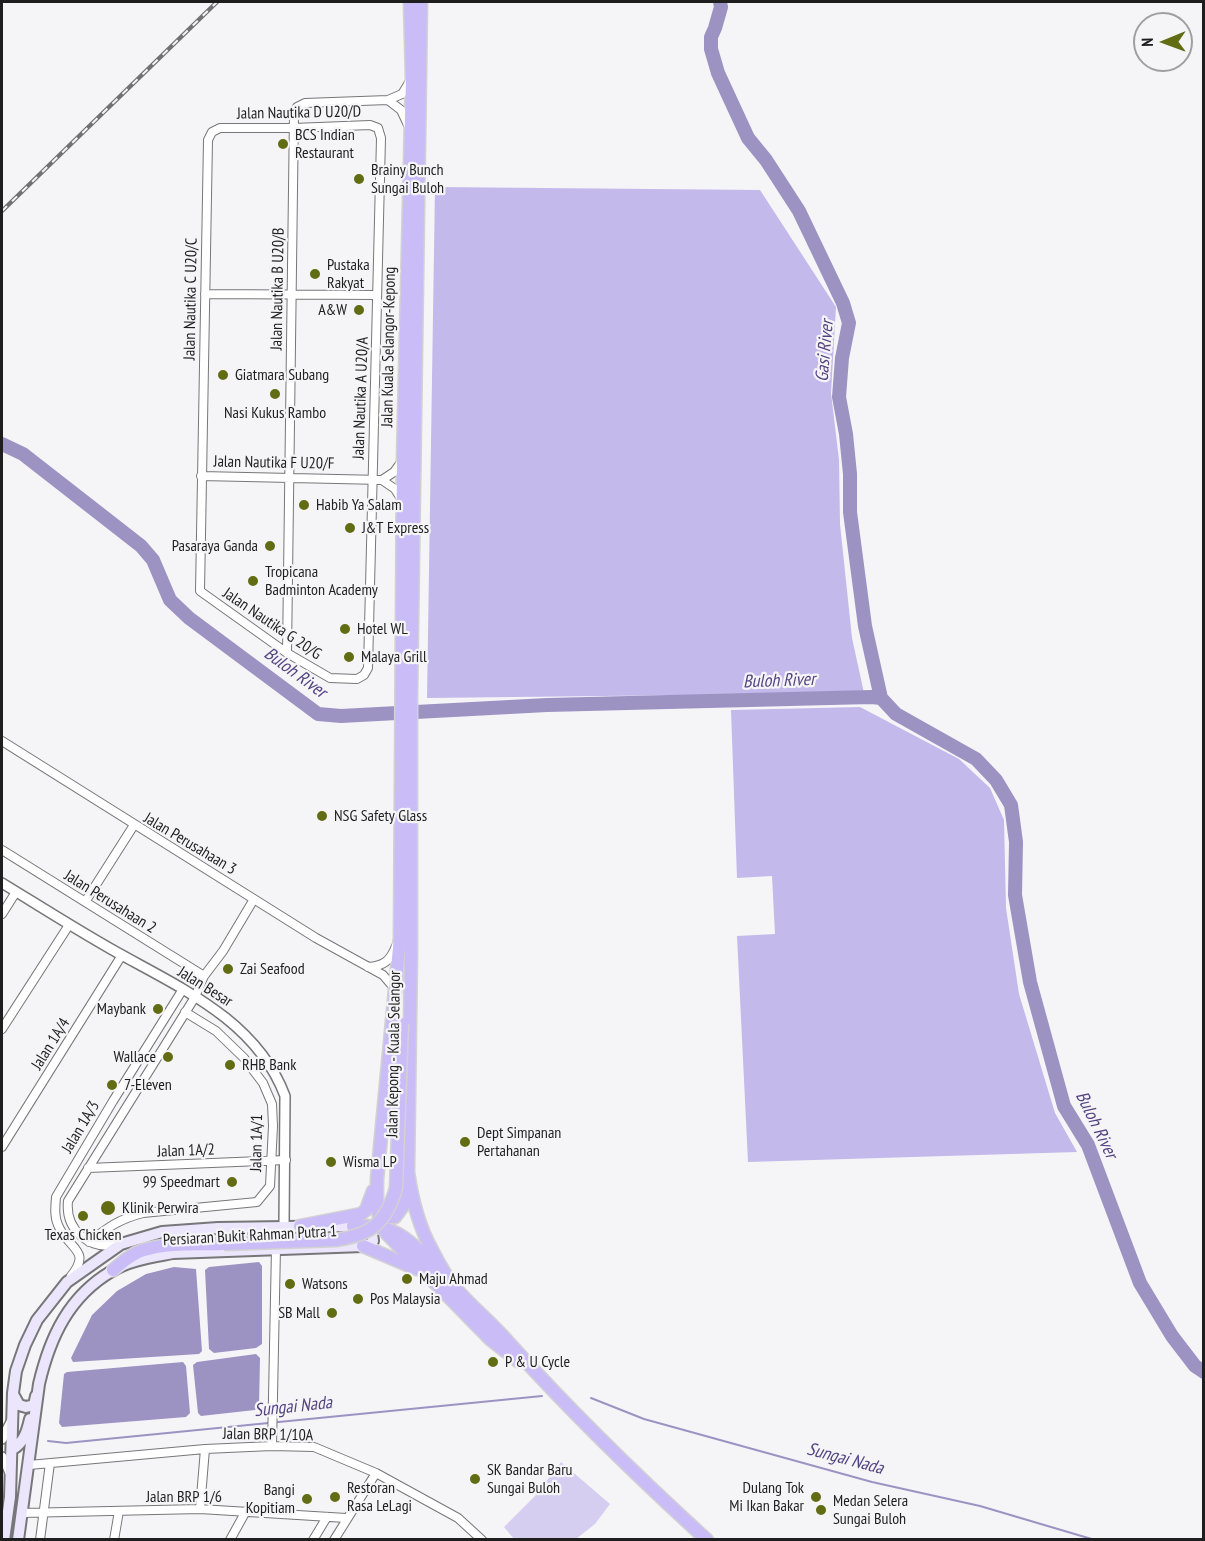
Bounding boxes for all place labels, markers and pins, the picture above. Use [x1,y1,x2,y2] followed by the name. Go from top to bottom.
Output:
[295,125,355,163] place label: BCS Indian Restaurant
[276,137,290,151] marker: BCS Indian Restaurant
[371,160,444,198] place label: Brainy Bunch Sungai Buloh
[352,172,366,186] marker: Brainy Bunch Sungai Buloh
[327,255,370,293] place label: Pustaka Rakyat
[308,267,322,281] marker: Pustaka Rakyat
[318,300,347,320] place label: A&W
[352,303,366,317] marker: A&W
[235,365,329,385] place label: Giatmara Subang
[216,368,230,382] marker: Giatmara Subang
[268,387,282,401] marker: Nasi Kukus Rambo
[224,403,326,423] place label: Nasi Kukus Rambo
[316,495,402,515] place label: Habib Ya Salam
[297,498,311,512] marker: Habib Ya Salam
[362,518,429,538] place label: J&T Express
[343,521,357,535] marker: J&T Express
[172,536,258,556] place label: Pasaraya Ganda
[263,539,277,553] marker: Pasaraya Ganda
[265,562,378,600] place label: Tropicana Badminton Academy
[246,574,260,588] marker: Tropicana Badminton Academy
[357,619,408,639] place label: Hotel WL
[338,622,352,636] marker: Hotel WL
[361,647,427,667] place label: Malaya Grill
[342,650,356,664] marker: Malaya Grill
[334,806,427,826] place label: NSG Safety Glass
[315,809,329,823] marker: NSG Safety Glass
[240,959,305,979] place label: Zai Seafood
[221,962,235,976] marker: Zai Seafood
[97,999,146,1019] place label: Maybank
[151,1002,165,1016] marker: Maybank
[114,1047,156,1067] place label: Wallace
[161,1050,175,1064] marker: Wallace
[242,1055,296,1075] place label: RHB Bank
[223,1058,237,1072] marker: RHB Bank
[124,1075,172,1095] place label: 7-Eleven
[105,1078,119,1092] marker: 7-Eleven
[477,1123,561,1161] place label: Dept Simpanan Pertahanan
[458,1135,472,1149] marker: Dept Simpanan Pertahanan
[343,1152,397,1172] place label: Wisma LP
[324,1155,338,1169] marker: Wisma LP
[142,1172,220,1192] place label: 99 Speedmart
[225,1175,239,1189] marker: 99 Speedmart
[122,1198,199,1218] place label: Klinik Perwira
[99,1199,117,1217] marker: Klinik Perwira
[76,1209,90,1223] marker: Texas Chicken
[45,1225,121,1245] place label: Texas Chicken
[419,1269,488,1289] place label: Maju Ahmad
[400,1272,414,1286] marker: Maju Ahmad
[302,1274,348,1294] place label: Watsons
[283,1277,297,1291] marker: Watsons
[370,1289,440,1309] place label: Pos Malaysia
[351,1292,365,1306] marker: Pos Malaysia
[278,1303,320,1323] place label: SB Mall
[325,1306,339,1320] marker: SB Mall
[505,1352,570,1372] place label: P & U Cycle
[486,1355,500,1369] marker: P & U Cycle
[487,1460,572,1498] place label: SK Bandar Baru Sungai Buloh
[468,1472,482,1486] marker: SK Bandar Baru Sungai Buloh
[347,1478,412,1516] place label: Restoran Rasa LeLagi
[729,1478,804,1516] place label: Dulang Tok Mi Ikan Bakar
[246,1480,295,1518] place label: Bangi Kopitiam
[328,1490,342,1504] marker: Restoran Rasa LeLagi
[809,1490,823,1504] marker: Dulang Tok Mi Ikan Bakar
[833,1491,908,1529] place label: Medan Selera Sungai Buloh
[300,1492,314,1506] marker: Bangi Kopitiam
[814,1503,828,1517] marker: Medan Selera Sungai Buloh

